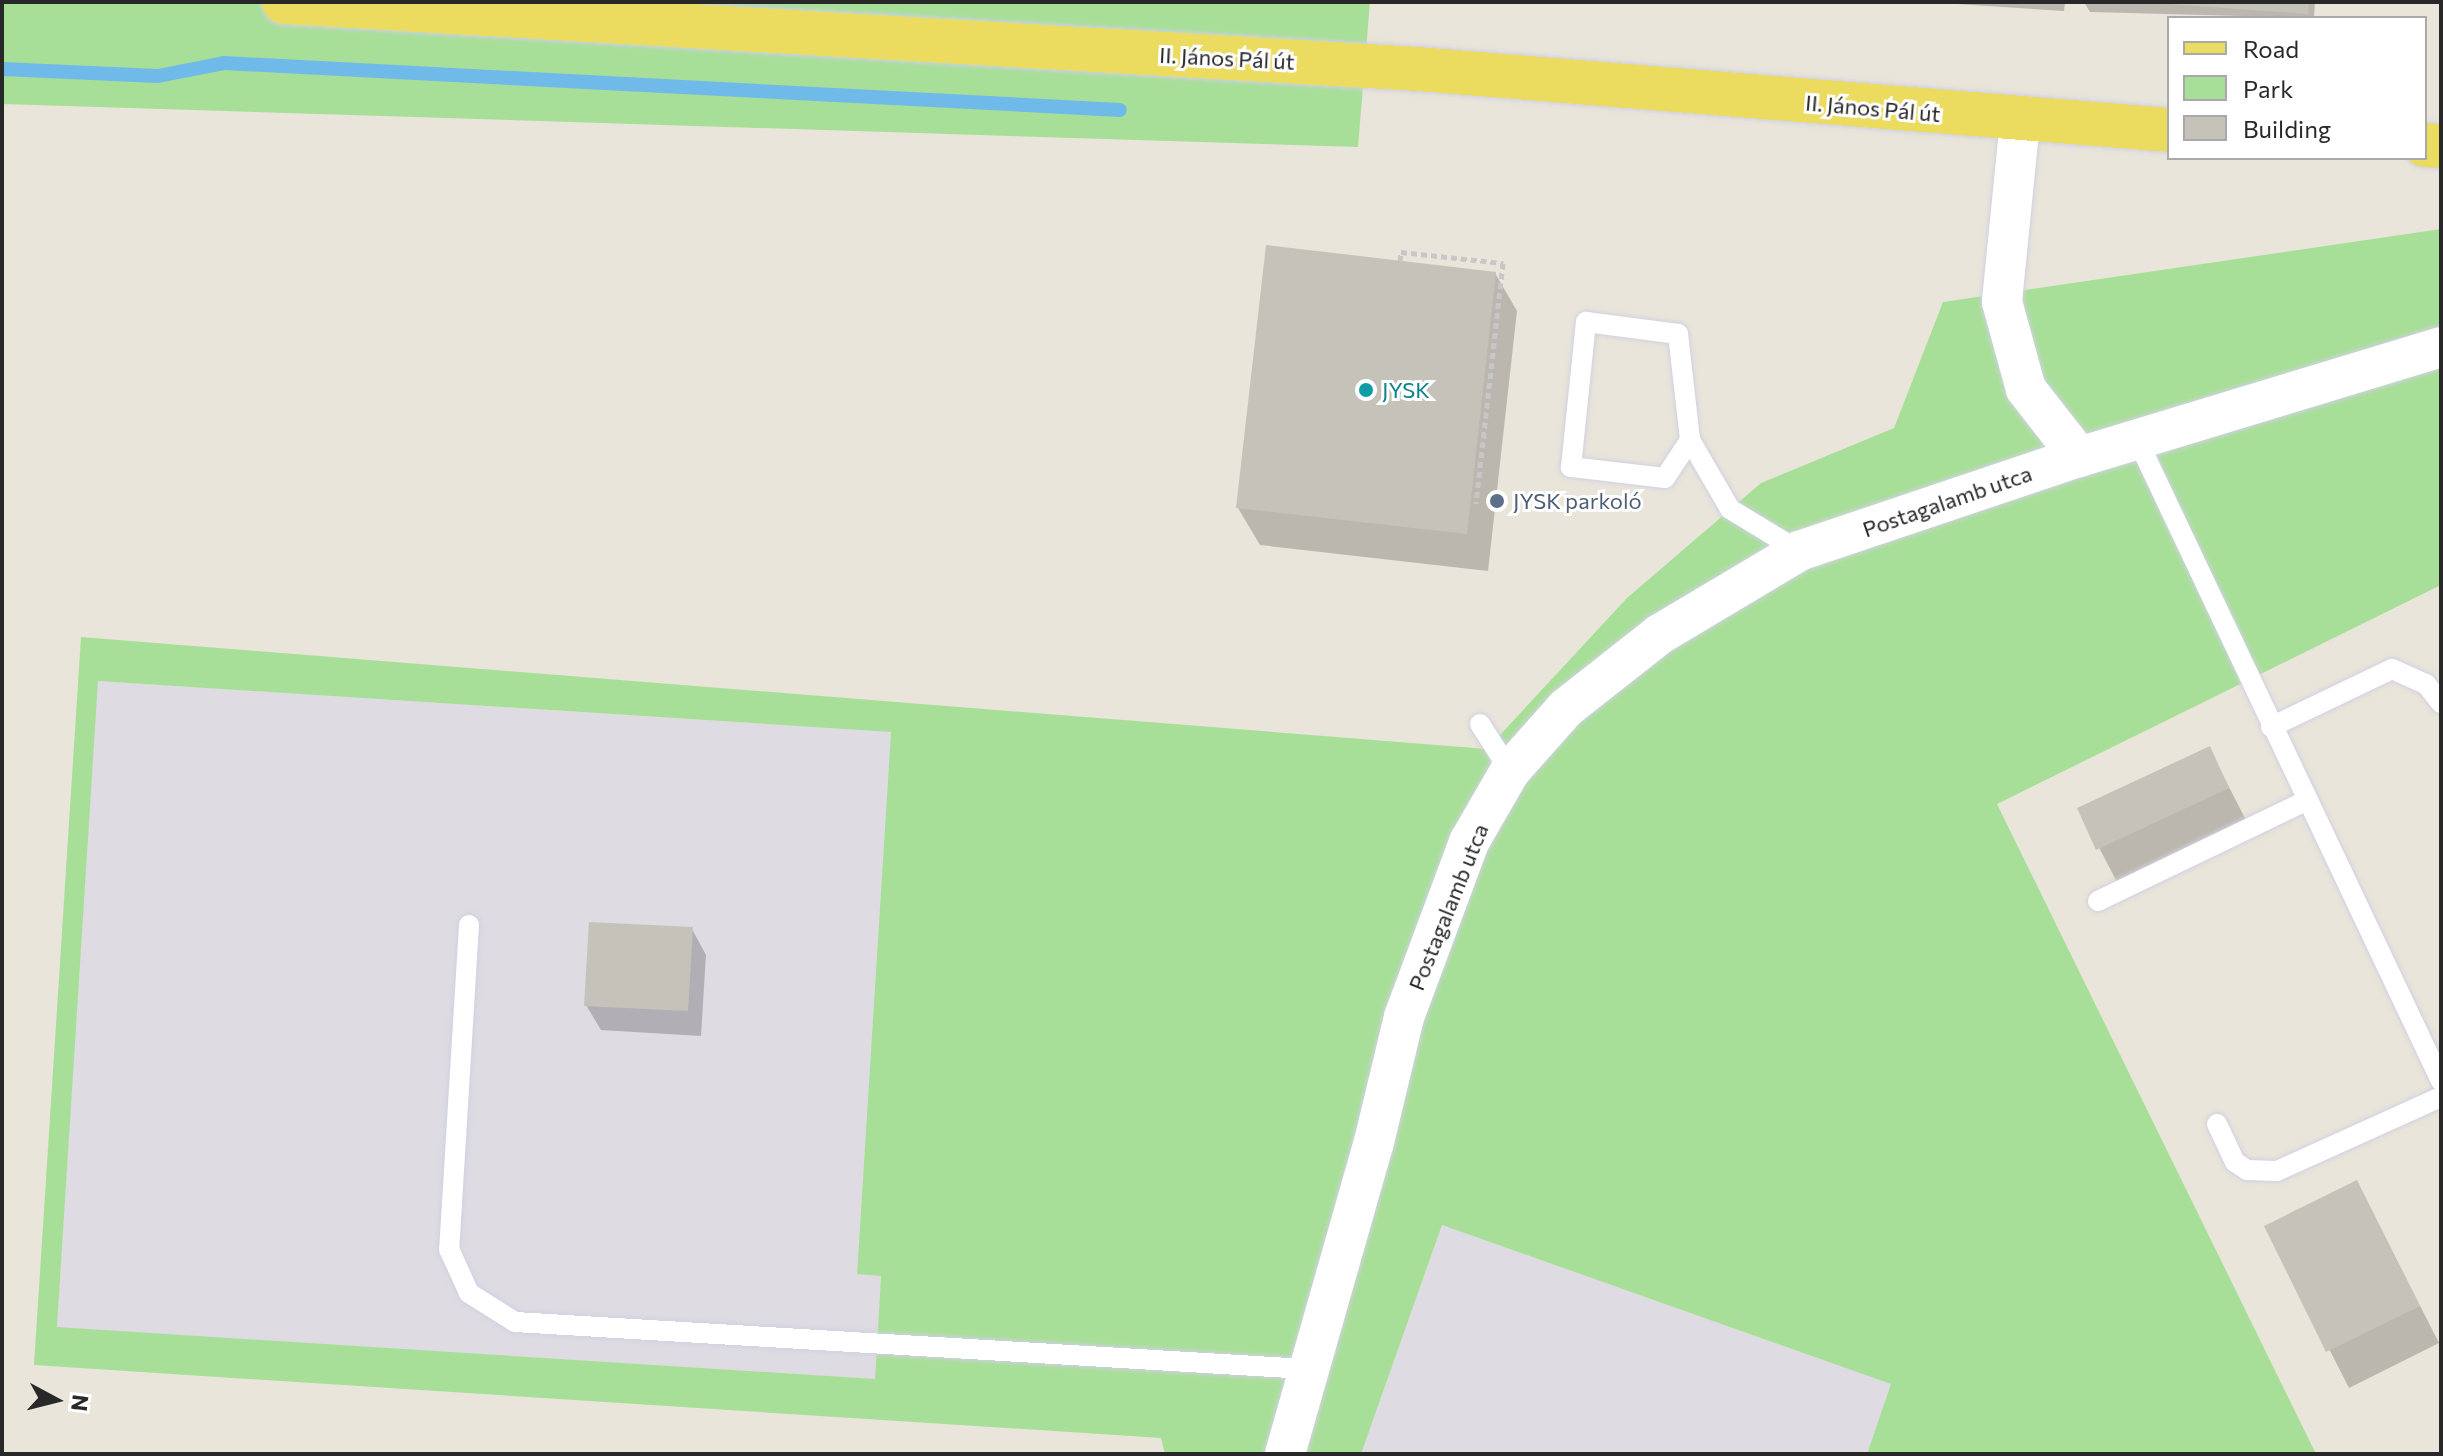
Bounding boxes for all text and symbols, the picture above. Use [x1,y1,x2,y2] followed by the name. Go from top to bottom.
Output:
[2167,16,2427,160] legend
[2243,34,2299,63] text: Road
[1159,41,1295,75] street label: II. János Pál út
[2243,74,2293,103] text: Park
[1804,89,1942,127] street label: II. János Pál út
[2243,114,2331,143] text: Building
[1382,377,1430,403] place label: JYSK
[1357,381,1375,399] marker: JYSK
[1859,460,2035,542] street label: Postagalamb utca
[1513,488,1642,514] place label: JYSK parkoló
[1488,492,1506,510] marker: JYSK parkoló
[1403,820,1493,994] street label: Postagalamb utca
[16,1360,96,1440] north arrow
[66,1393,95,1413] text: N

